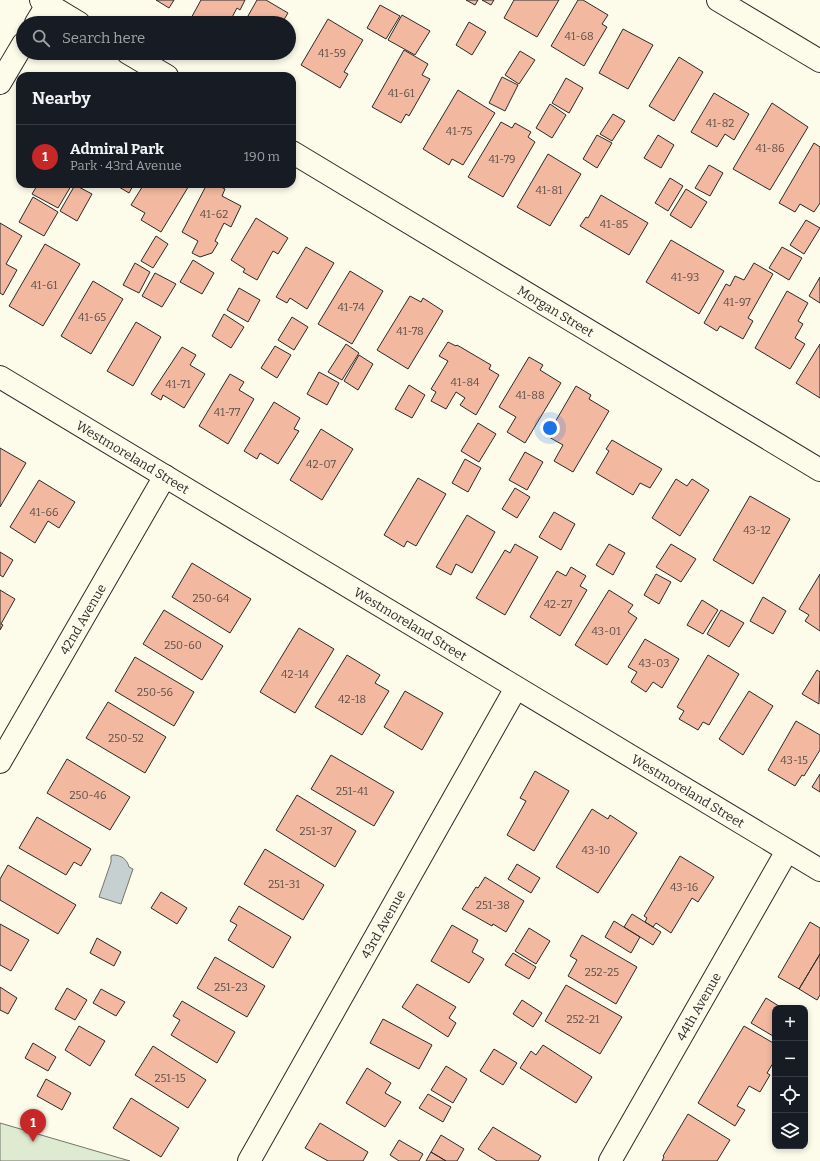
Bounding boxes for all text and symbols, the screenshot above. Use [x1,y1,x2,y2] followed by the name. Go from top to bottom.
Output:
[16,16,296,60] search box
[30,27,52,49] icon: search
[62,29,145,47] text: Search here
[565,30,594,43] house number: 41-68
[318,47,346,60] house number: 41-59
[388,87,415,100] house number: 41-61
[32,88,91,109] text: Nearby
[706,117,734,130] house number: 41-82
[446,125,472,138] house number: 41-75
[70,140,164,158] text: Admiral Park
[756,142,785,155] house number: 41-86
[42,149,48,164] text: 1
[244,149,280,164] text: 190 m
[488,153,516,166] house number: 41-79
[70,158,182,173] text: Park · 43rd Avenue
[535,184,563,197] house number: 41-81
[200,208,228,221] house number: 41-62
[600,218,628,231] house number: 41-85
[671,271,699,284] house number: 41-93
[31,279,58,292] house number: 41-61
[515,282,597,340] street label: Morgan Street
[723,296,751,309] house number: 41-97
[337,301,365,314] house number: 41-74
[78,311,106,324] house number: 41-65
[396,325,424,338] house number: 41-78
[451,376,480,389] house number: 41-84
[165,378,191,391] house number: 41-71
[515,389,545,402] house number: 41-88
[214,406,241,419] house number: 41-77
[74,417,192,497] street label: Westmoreland Street
[540,418,560,438] your location
[306,458,336,471] house number: 42-07
[30,506,58,519] house number: 41-66
[743,524,771,537] house number: 43-12
[56,581,109,657] street label: 42nd Avenue
[351,584,470,664] street label: Westmoreland Street
[193,592,230,605] house number: 250-64
[544,598,573,611] house number: 42-27
[591,625,621,638] house number: 43-01
[164,639,202,652] house number: 250-60
[638,657,670,670] house number: 43-03
[281,668,310,681] house number: 42-14
[137,686,173,699] house number: 250-56
[338,693,366,706] house number: 42-18
[108,732,144,745] house number: 250-52
[629,751,748,831] street label: Westmoreland Street
[780,754,808,767] house number: 43-15
[336,785,369,798] house number: 251-41
[70,789,106,802] house number: 250-46
[300,825,333,838] house number: 251-37
[582,844,610,857] house number: 43-10
[268,878,300,891] house number: 251-31
[670,881,698,894] house number: 43-16
[357,887,408,961] street label: 43rd Avenue
[476,899,510,912] house number: 251-38
[585,966,619,979] house number: 252-25
[673,970,724,1043] street label: 44th Avenue
[214,981,248,994] house number: 251-23
[772,1005,808,1149] map controls
[772,1005,808,1041] button: +
[567,1013,600,1026] house number: 252-21
[772,1041,808,1077] button: −
[154,1072,186,1085] house number: 251-15
[772,1077,808,1113] button: locate
[20,1109,46,1142] pin: 1
[772,1113,808,1149] button: layers

